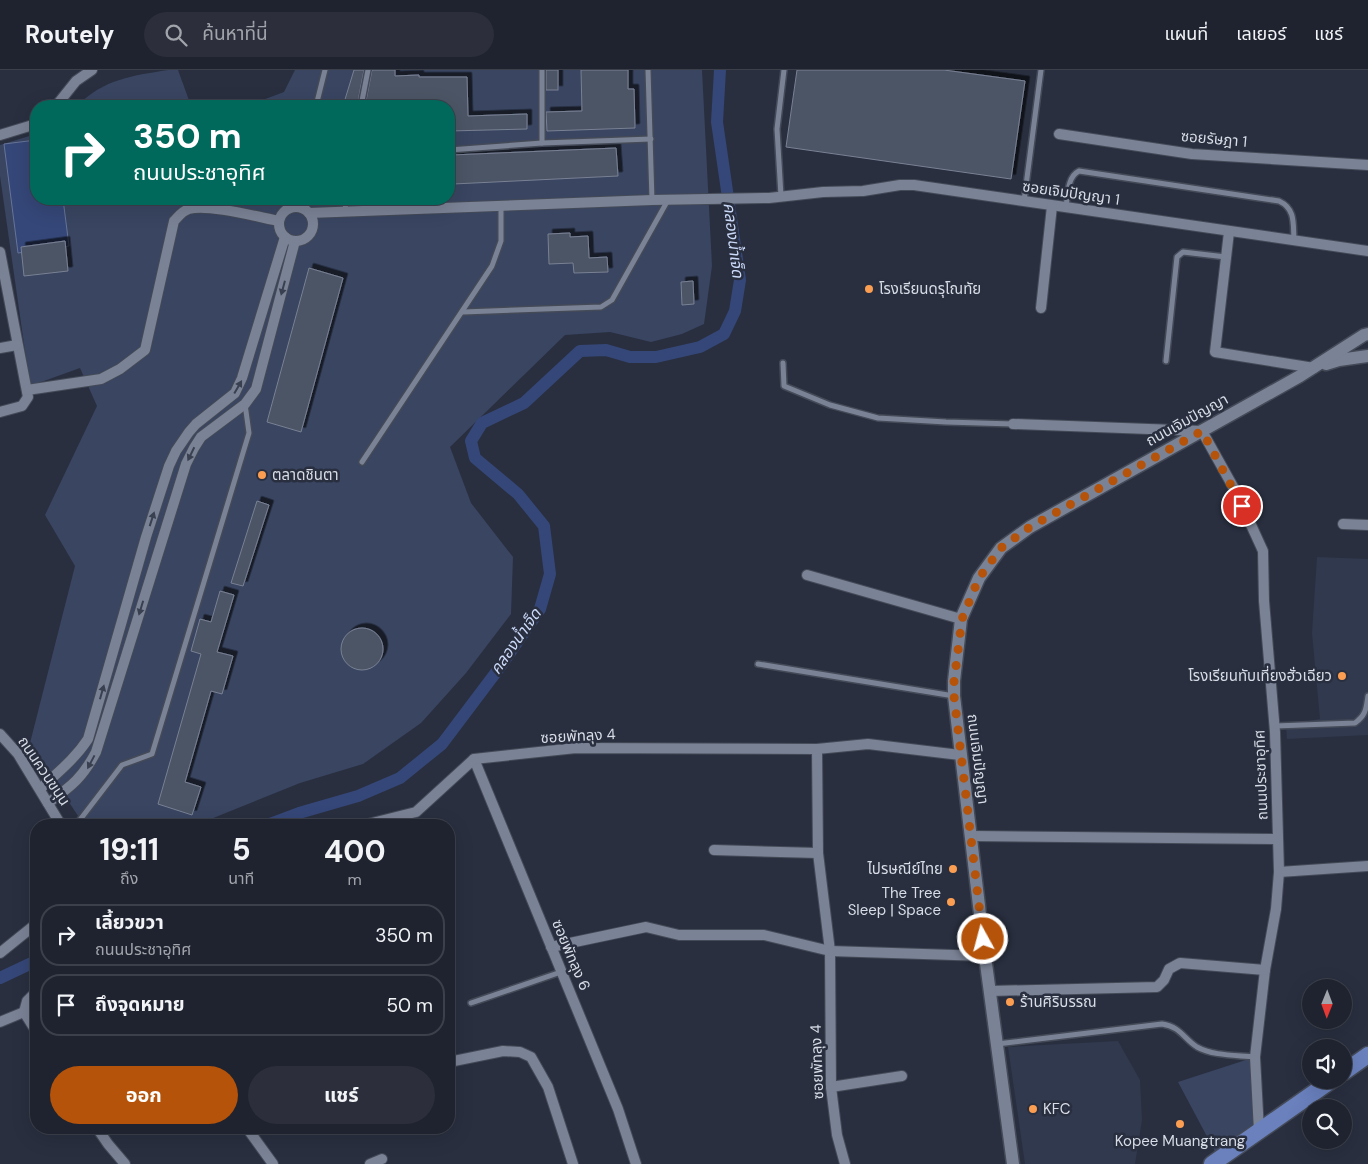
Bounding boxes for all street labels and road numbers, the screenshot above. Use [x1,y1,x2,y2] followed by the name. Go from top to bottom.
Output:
[1180,126,1248,152] street label: ซอยรัษฎา 1
[1021,176,1121,210] street label: ซอยเจิมปัญญา 1
[1142,389,1232,451] street label: ถนนเจิมปัญญา
[963,713,993,805] street label: ถนนเจิมปัญญา
[540,724,616,748] street label: ซอยพัทลุง 4
[1249,729,1273,821] street label: ถนนประชาอุทิศ
[13,732,75,810] street label: ถนนควนขนุน
[547,916,595,994] street label: ซอยพัทลุง 6
[806,1024,828,1100] street label: ซอยพัทลุง 4

